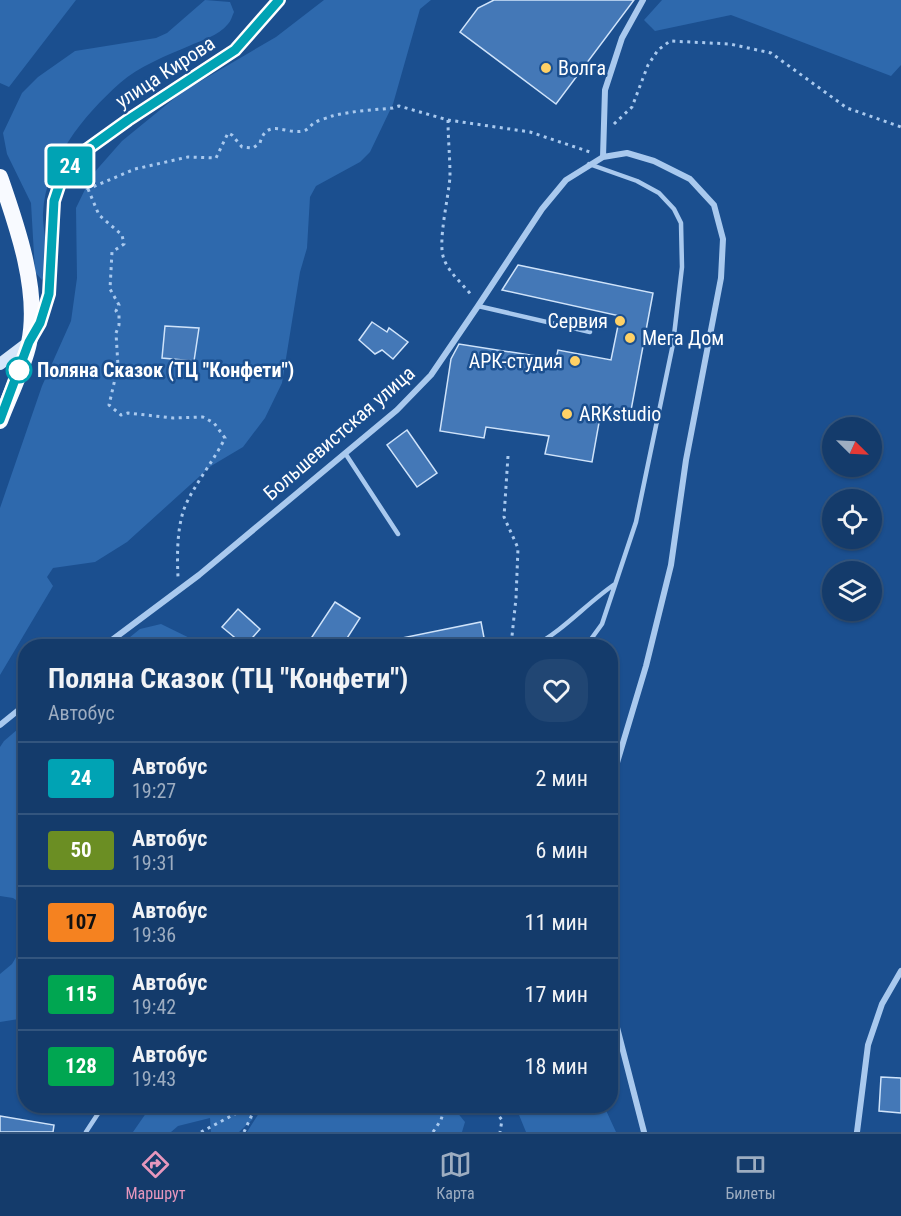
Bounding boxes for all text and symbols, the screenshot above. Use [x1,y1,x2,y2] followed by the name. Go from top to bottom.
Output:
[111,31,219,113] street label: улица Кирова
[558,56,606,80] place label: Волга
[539,61,553,75] marker: Волга
[43,146,97,186] line badge: 24
[59,154,81,178] text: 24
[548,309,608,333] place label: Сервия
[613,314,627,328] marker: Сервия
[642,326,724,350] place label: Мега Дом
[623,331,637,345] marker: Мега Дом
[469,349,563,373] place label: АРК-студия
[568,354,582,368] marker: АРК-студия
[6,357,32,383] marker: Поляна Сказок (ТЦ "Конфети")
[37,358,294,382] place label: Поляна Сказок (ТЦ "Конфети")
[259,361,419,505] street label: Большевистская улица
[579,402,661,426] place label: ARKstudio
[560,407,574,421] marker: ARKstudio
[822,417,882,477] north arrow
[822,417,882,621] map controls
[822,489,882,549] button: locate
[822,561,882,621] button: layers
[525,659,588,722] button: heart
[48,662,408,695] text: Поляна Сказок (ТЦ "Конфети")
[48,701,115,725] text: Автобус
[132,754,207,779] text: Автобус
[70,766,92,790] text: 24
[535,766,588,791] text: 2 мин
[132,779,176,803] text: 19:27
[132,826,207,851] text: Автобус
[70,838,92,862] text: 50
[535,838,588,863] text: 6 мин
[132,851,176,875] text: 19:31
[132,898,207,923] text: Автобус
[65,910,97,934] text: 107
[525,910,588,935] text: 11 мин
[132,923,176,947] text: 19:36
[132,970,207,995] text: Автобус
[65,982,97,1006] text: 115
[525,982,588,1007] text: 17 мин
[132,995,176,1019] text: 19:42
[132,1042,207,1067] text: Автобус
[65,1054,97,1078] text: 128
[525,1054,588,1079] text: 18 мин
[132,1067,176,1091] text: 19:43
[125,1148,186,1203] tab: Маршрут
[436,1148,475,1203] tab: Карта
[725,1148,776,1203] tab: Билеты

